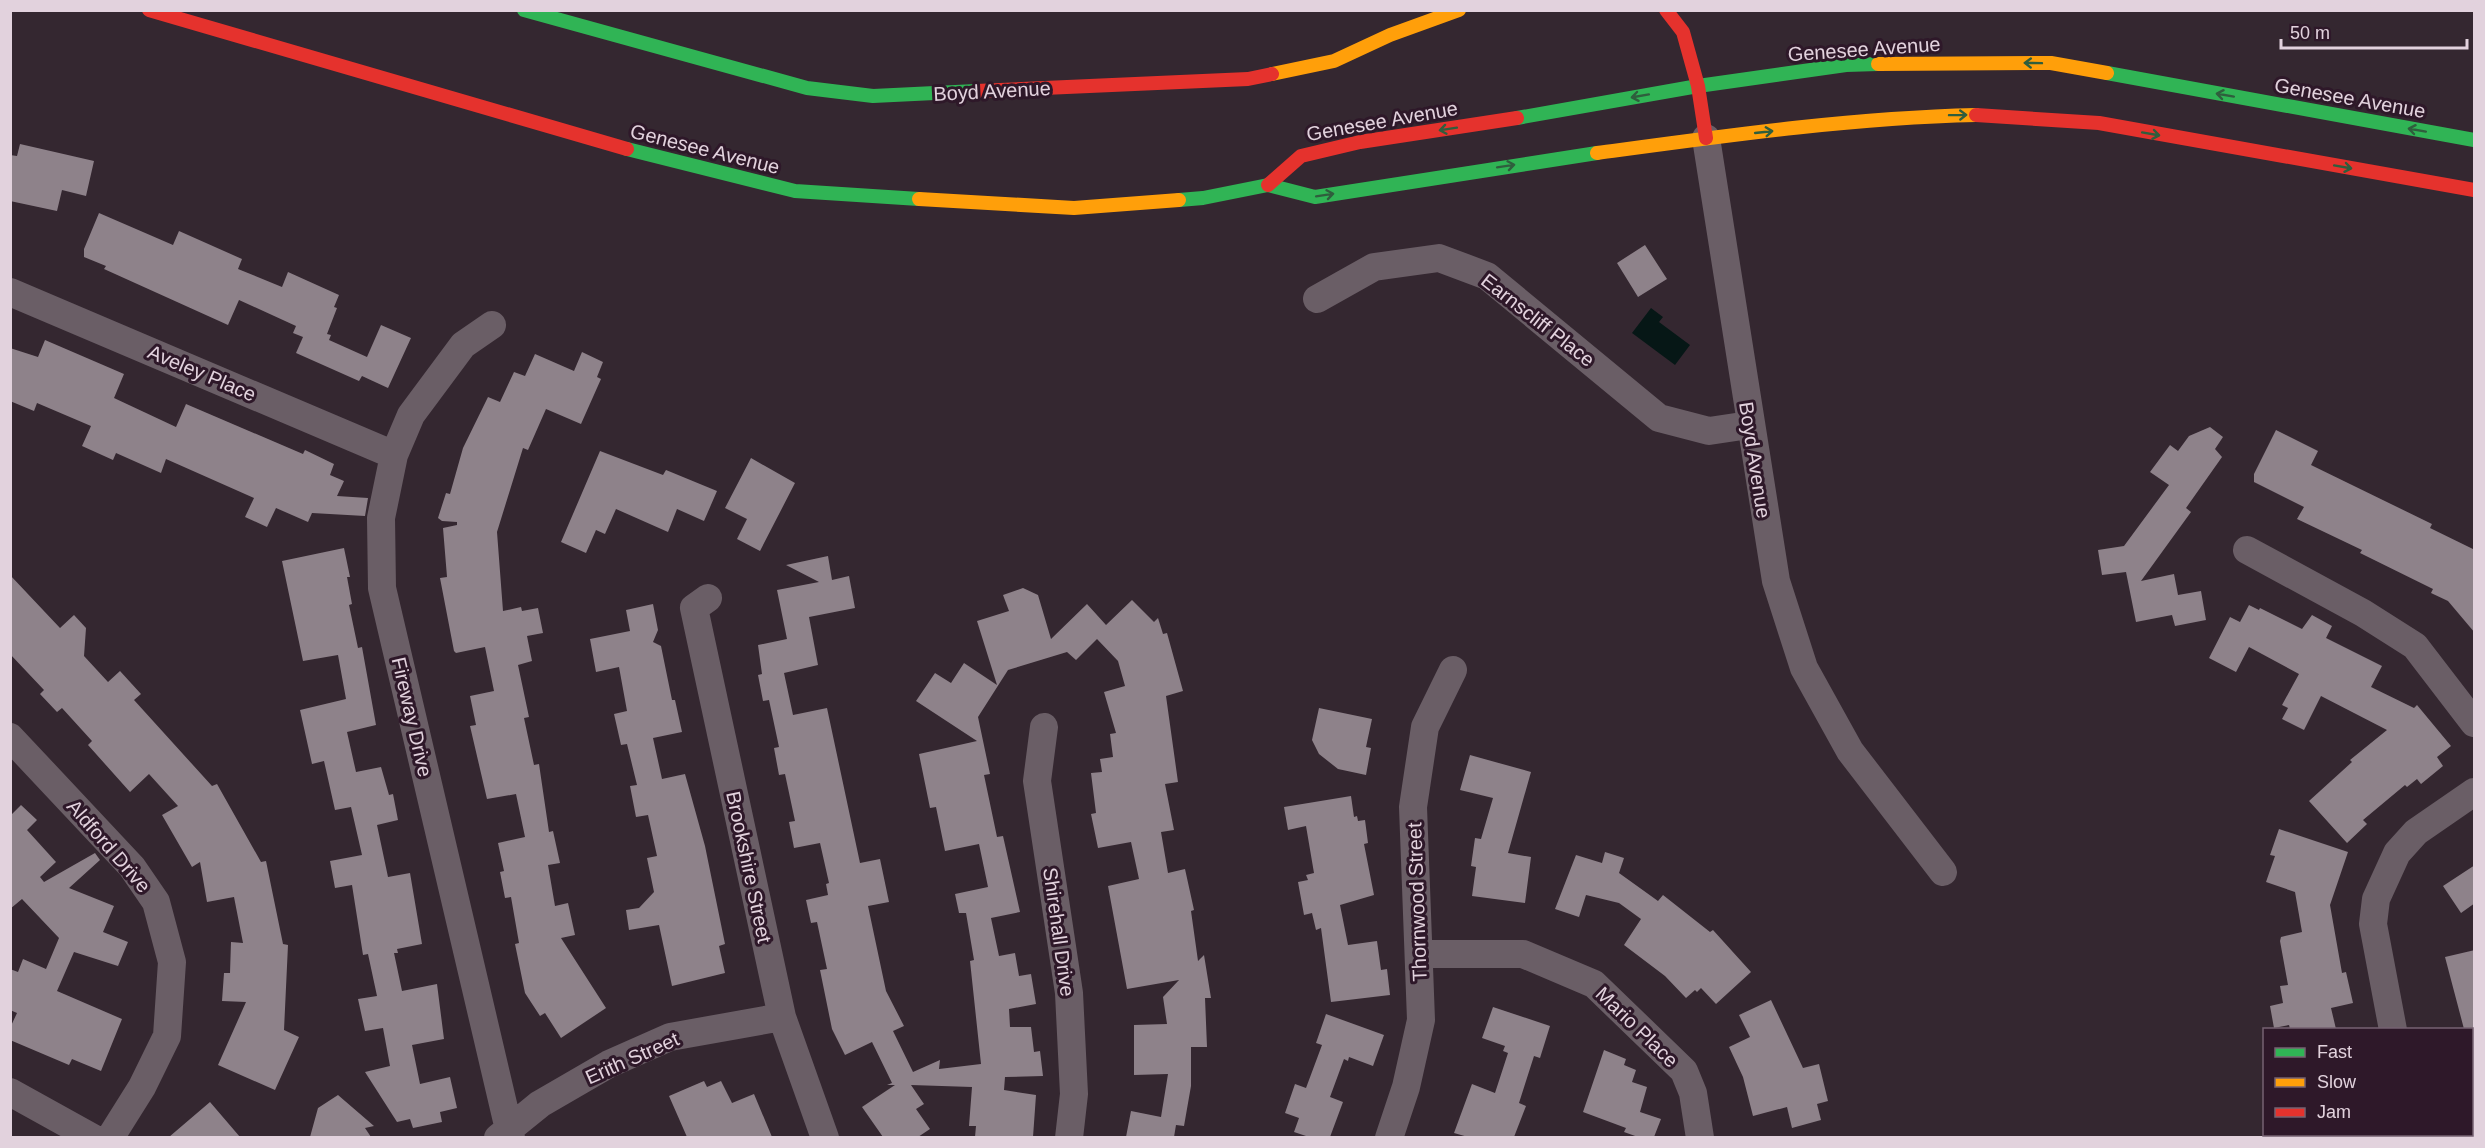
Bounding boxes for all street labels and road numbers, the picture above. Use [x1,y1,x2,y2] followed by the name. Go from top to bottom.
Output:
[1787,33,1941,65] street label: Genesee Avenue
[2273,74,2427,122] street label: Genesee Avenue
[933,77,1051,105] street label: Boyd Avenue
[1305,97,1459,145] street label: Genesee Avenue
[628,120,782,178] street label: Genesee Avenue
[1477,269,1599,371] street label: Earnscliff Place
[145,340,259,406] street label: Aveley Place
[1735,400,1775,520] street label: Boyd Avenue
[388,655,436,779] street label: Fireway Drive
[722,789,776,945] street label: Brookshire Street
[63,795,155,897] street label: Aldford Drive
[1403,822,1431,982] street label: Thornwood Street
[1039,866,1079,998] street label: Shirehall Drive
[1591,982,1683,1072] street label: Mario Place
[582,1027,683,1088] street label: Erith Street

